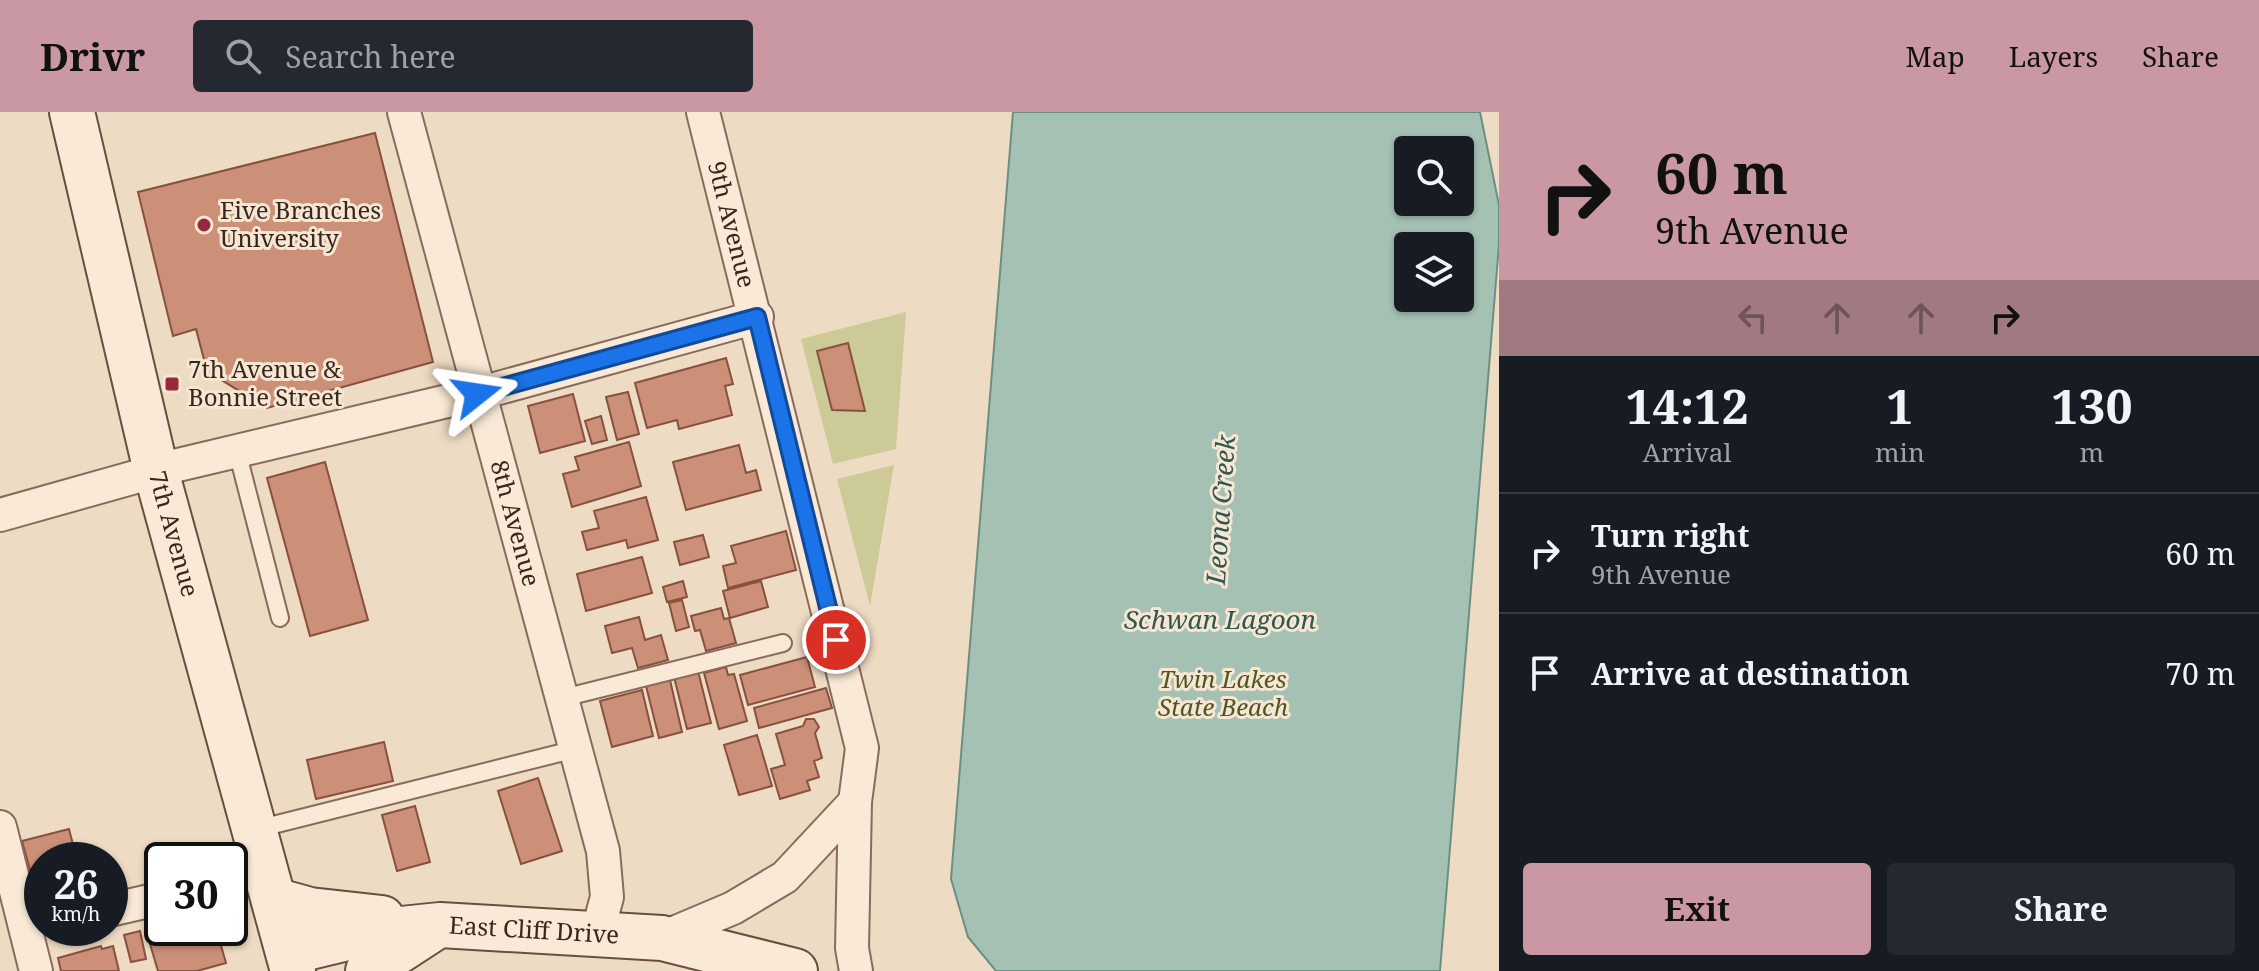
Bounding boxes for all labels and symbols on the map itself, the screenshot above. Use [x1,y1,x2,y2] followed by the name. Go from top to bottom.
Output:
[701,158,764,291] street label: 9th Avenue
[220,193,381,254] place label: Five Branches University
[195,216,213,234] marker: Five Branches University
[188,352,342,413] place label: 7th Avenue & Bonnie Street
[435,352,519,436] position arrow
[163,375,181,393] marker: 7th Avenue & Bonnie Street
[1197,433,1243,587] water label: Leona Creek
[483,456,549,590] street label: 8th Avenue
[142,467,208,600] street label: 7th Avenue
[1124,601,1317,637] water label: Schwan Lagoon
[802,606,870,674] pin
[1158,662,1288,723] park label: Twin Lakes State Beach
[144,842,248,946] speed limit sign: 30
[448,908,620,950] street label: East Cliff Drive

